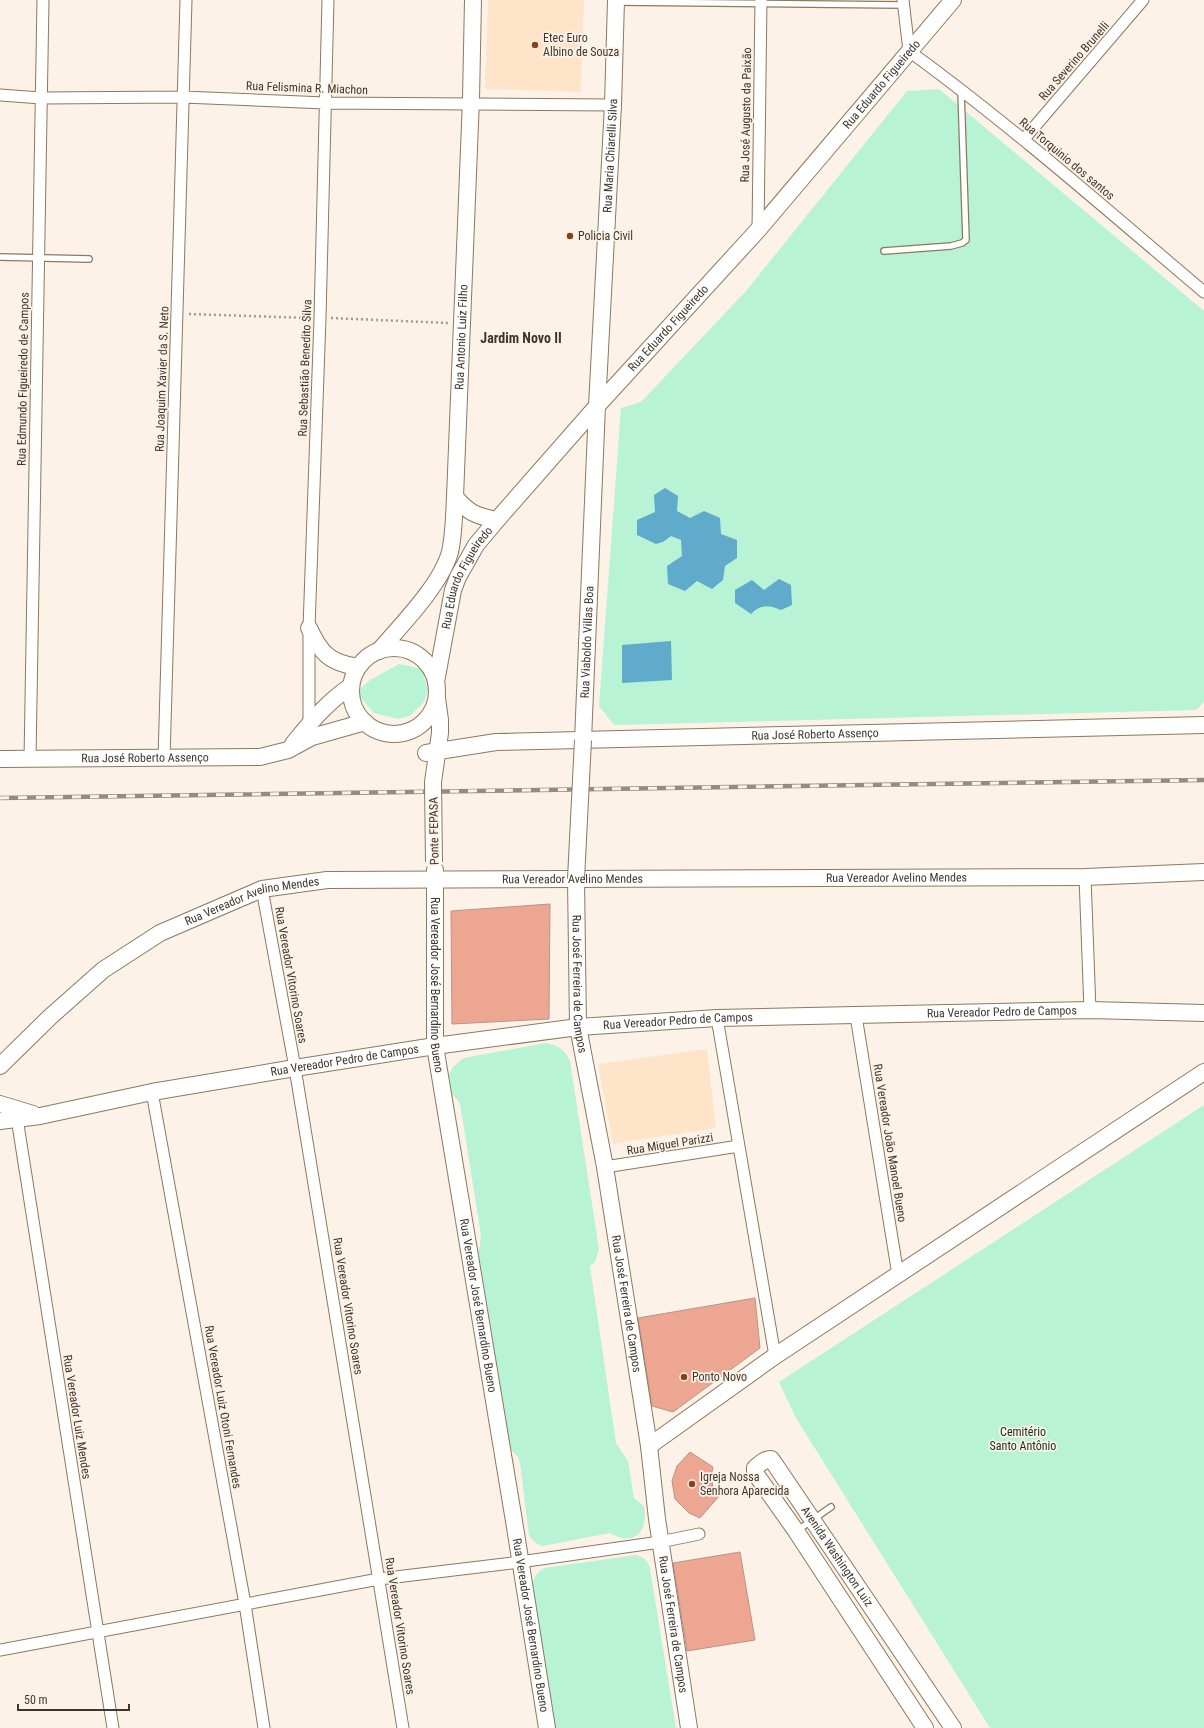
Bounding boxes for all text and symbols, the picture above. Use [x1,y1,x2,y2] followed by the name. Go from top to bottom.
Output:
[1036,19,1112,103] street label: Rua Severino Brunelli
[543,31,620,59] place label: Etec Euro Albino de Souza
[840,37,923,132] street label: Rua Eduardo Figueiredo
[530,40,540,50] marker: Etec Euro Albino de Souza
[738,47,754,183] street label: Rua José Augusto da Paixão
[246,79,368,97] street label: Rua Felismina R. Miachon
[600,98,620,213] street label: Rua Maria Chiarelli Silva
[1017,115,1117,203] street label: Rua Torquinio dos santos
[578,229,633,243] place label: Policia Civil
[565,231,575,241] marker: Policia Civil
[625,282,711,374] street label: Rua Eduardo Figueiredo
[452,284,471,390] street label: Rua Antonio Luiz Filho
[14,292,32,466] street label: Rua Edmundo Figueiredo de Campos
[296,299,314,437] street label: Rua Sebastião Benedito Silva
[152,306,172,452] street label: Rua Joaquim Xavier da S. Neto
[480,330,562,346] district label: Jardim Novo II
[439,524,495,630] street label: Rua Eduardo Figueiredo
[578,585,596,699] street label: Rua Viaboldo Villas Boa
[751,726,879,743] street label: Rua José Roberto Assenço
[81,750,209,765] street label: Rua José Roberto Assenço
[426,797,442,865] street label: Ponte FEPASA
[826,870,967,885] street label: Rua Vereador Avelino Mendes
[502,872,643,886] street label: Rua Vereador Avelino Mendes
[183,874,320,928] street label: Rua Vereador Avelino Mendes
[428,897,446,1074] street label: Rua Vereador José Bernardino Bueno
[272,906,310,1044] street label: Rua Vereador Vitorino Soares
[569,915,590,1054] street label: Rua José Ferreira de Campos
[927,1003,1077,1020] street label: Rua Vereador Pedro de Campos
[603,1010,753,1032] street label: Rua Vereador Pedro de Campos
[269,1042,420,1079] street label: Rua Vereador Pedro de Campos
[871,1063,909,1223] street label: Rua Vereador João Manoel Bueno
[626,1130,714,1158] street label: Rua Miguel Parizzi
[457,1217,499,1393] street label: Rua Vereador José Bernardino Bueno
[609,1234,644,1373] street label: Rua José Ferreira de Campos
[330,1236,366,1376] street label: Rua Vereador Vitorino Soares
[202,1324,244,1490] street label: Rua Vereador Luiz Otoni Fernandes
[60,1354,94,1480] street label: Rua Vereador Luiz Mendes
[692,1370,747,1384] place label: Ponto Novo
[679,1372,689,1382] marker: Ponto Novo
[990,1425,1056,1453] park label: Cemitério Santo Antônio
[700,1470,789,1498] place label: Igreja Nossa Senhora Aparecida
[687,1479,697,1489] marker: Igreja Nossa Senhora Aparecida
[798,1504,876,1609] street label: Avenida Washington Luiz
[510,1537,551,1713] street label: Rua Vereador José Bernardino Bueno
[656,1555,691,1694] street label: Rua José Ferreira de Campos
[382,1556,418,1696] street label: Rua Vereador Vitorino Soares
[18,1686,129,1712] scale bar
[24,1693,48,1707] text: 50 m

